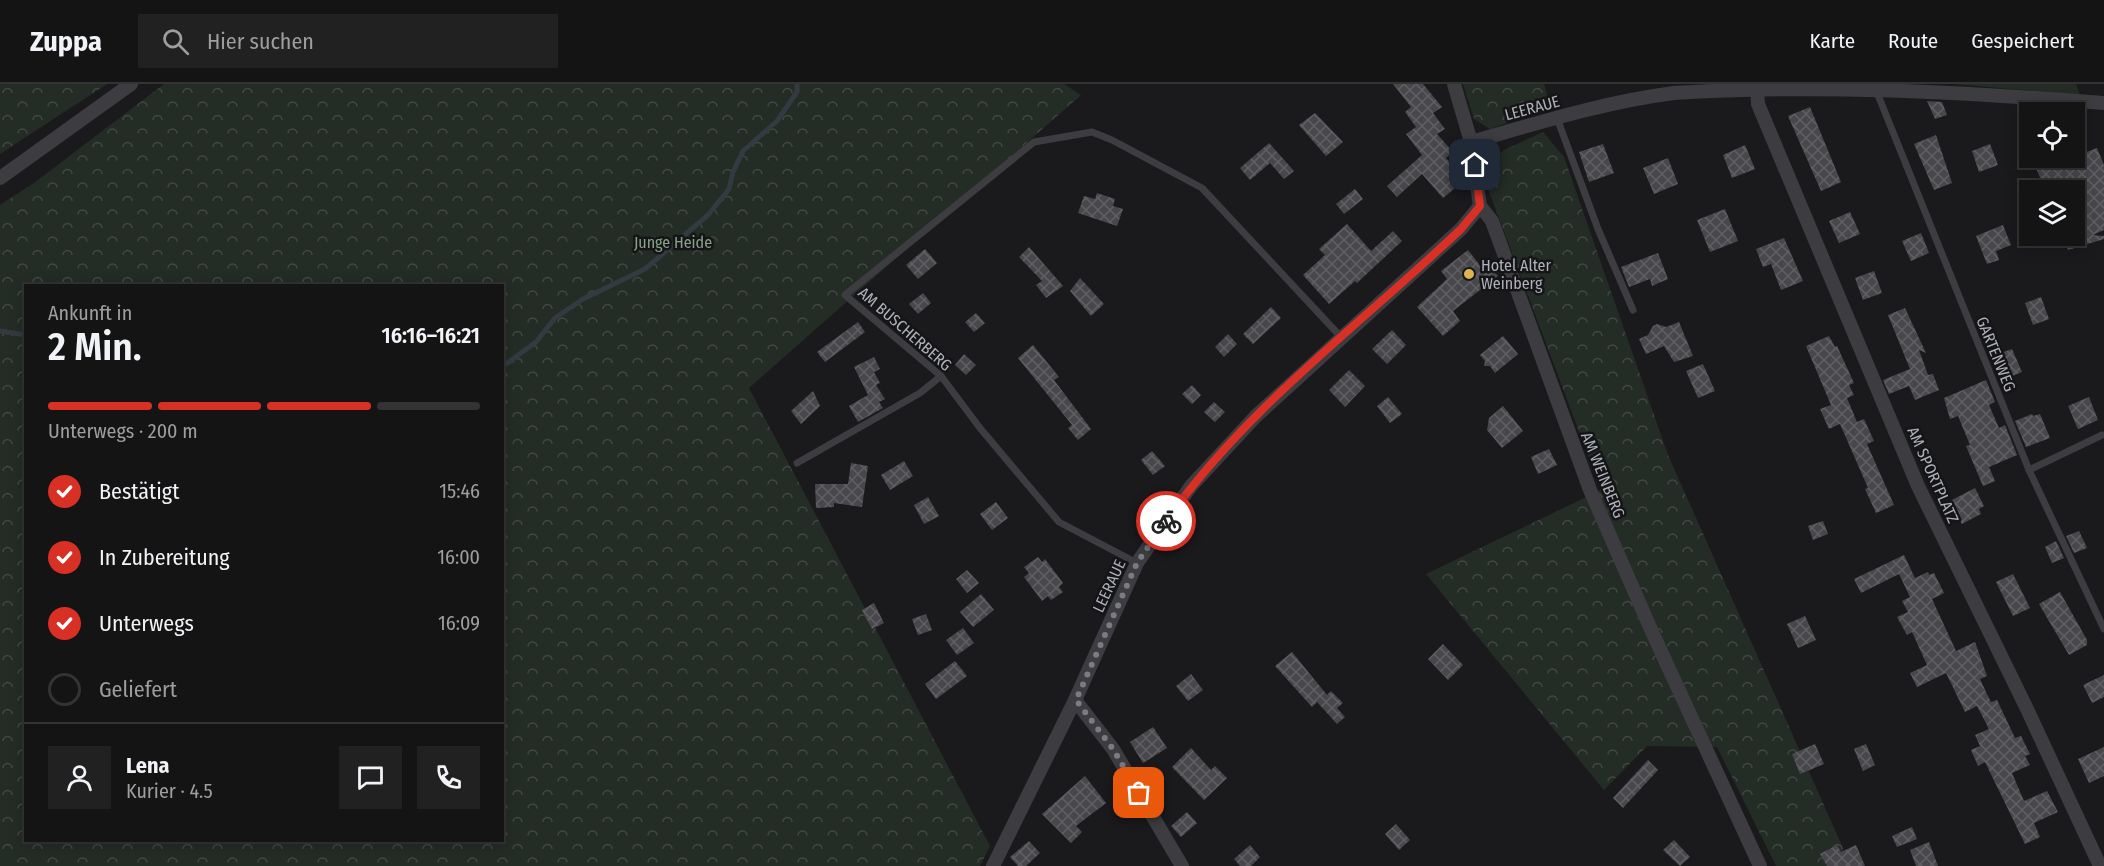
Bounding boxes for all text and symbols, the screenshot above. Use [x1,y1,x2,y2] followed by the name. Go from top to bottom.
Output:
[138,14,558,68] search box
[30,25,102,58] text: Zuppa
[159,25,192,58] icon: search
[207,28,314,55] text: Hier suchen
[1810,28,1855,54] text: Karte
[1888,28,1938,54] text: Route
[1971,28,2074,54] text: Gespeichert
[1503,92,1561,124] street label: LEERAUE
[2019,102,2085,246] map controls
[2019,102,2085,168] button: locate
[1449,139,1500,190] pin
[1458,148,1491,181] icon: home
[2019,180,2085,246] button: layers
[634,233,712,252] park label: Junge Heide
[1481,256,1552,293] place label: Hotel Alter Weinberg
[1462,267,1476,281] marker: Hotel Alter Weinberg
[854,283,956,375] street label: AM BUSCHERBERG
[48,301,132,325] text: Ankunft in
[1972,314,2020,394] street label: GARTENWEG
[382,322,480,349] text: 16:16–16:21
[48,324,142,370] text: 2 Min.
[48,419,198,443] text: Unterwegs · 200 m
[1903,424,1963,526] street label: AM SPORTPLATZ
[1577,429,1629,521] street label: AM WEINBERG
[48,475,81,508] icon: check
[99,478,179,505] text: Bestätigt
[439,479,480,503] text: 15:46
[1136,491,1196,551] courier
[1150,505,1183,538] icon: bike
[48,541,81,574] icon: check
[99,544,230,571] text: In Zubereitung
[437,545,480,569] text: 16:00
[1089,557,1129,615] street label: LEERAUE
[48,607,81,640] icon: check
[99,610,194,637] text: Unterwegs
[438,611,480,635] text: 16:09
[99,676,177,703] text: Geliefert
[48,746,111,809] button: person
[339,746,402,809] button: chat
[417,746,480,809] button: phone
[126,752,169,779] text: Lena
[1113,767,1164,818] pin
[1122,776,1155,809] icon: bag
[126,779,213,803] text: Kurier · 4.5

